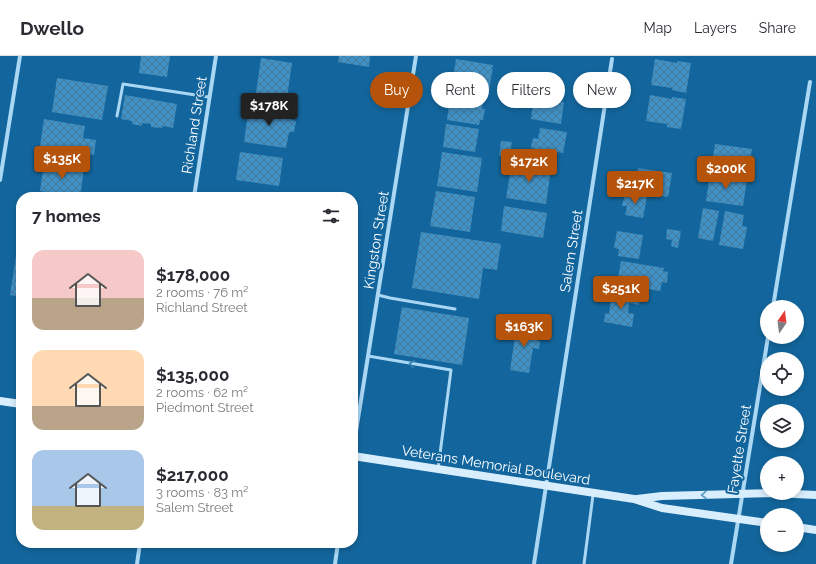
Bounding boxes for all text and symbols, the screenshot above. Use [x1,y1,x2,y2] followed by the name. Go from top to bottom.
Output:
[20,17,84,39] text: Dwello
[644,20,672,36] text: Map
[694,20,737,36] text: Layers
[759,20,796,36] text: Share
[370,72,423,108] chip: Buy
[431,72,489,108] chip: Rent
[497,72,565,108] chip: Filters
[573,72,631,108] chip: New
[178,75,210,175] street label: Richland Street
[241,93,297,127] pin: $178K
[250,98,288,113] text: $178K
[34,146,90,180] pin: $135K
[501,149,557,183] pin: $172K
[43,151,81,166] text: $135K
[510,154,548,169] text: $172K
[698,156,754,190] pin: $200K
[706,161,746,176] text: $200K
[607,171,663,205] pin: $217K
[616,176,654,191] text: $217K
[360,190,392,290] street label: Kingston Street
[320,205,342,227] icon: filters
[32,206,101,226] text: 7 homes
[557,208,585,293] street label: Salem Street
[156,265,230,285] text: $178,000
[64,266,112,314] icon: home
[593,276,649,310] pin: $251K
[602,281,640,296] text: $251K
[156,285,248,300] text: 2 rooms · 76 m²
[156,300,248,315] text: Richland Street
[760,300,804,344] north arrow
[760,300,804,552] map controls
[496,314,552,348] pin: $163K
[505,319,543,334] text: $163K
[760,352,804,396] button: locate
[409,360,415,368] one-way arrow
[156,365,229,385] text: $135,000
[64,366,112,414] icon: home
[156,385,248,400] text: 2 rooms · 62 m²
[156,400,254,415] text: Piedmont Street
[724,403,754,495] street label: Fayette Street
[760,404,804,448] button: layers
[401,442,591,488] street label: Veterans Memorial Boulevard
[760,456,804,500] button: +
[156,465,229,485] text: $217,000
[64,466,112,514] icon: home
[156,485,248,500] text: 3 rooms · 83 m²
[701,491,707,499] one-way arrow
[156,500,233,515] text: Salem Street
[760,508,804,552] button: −

